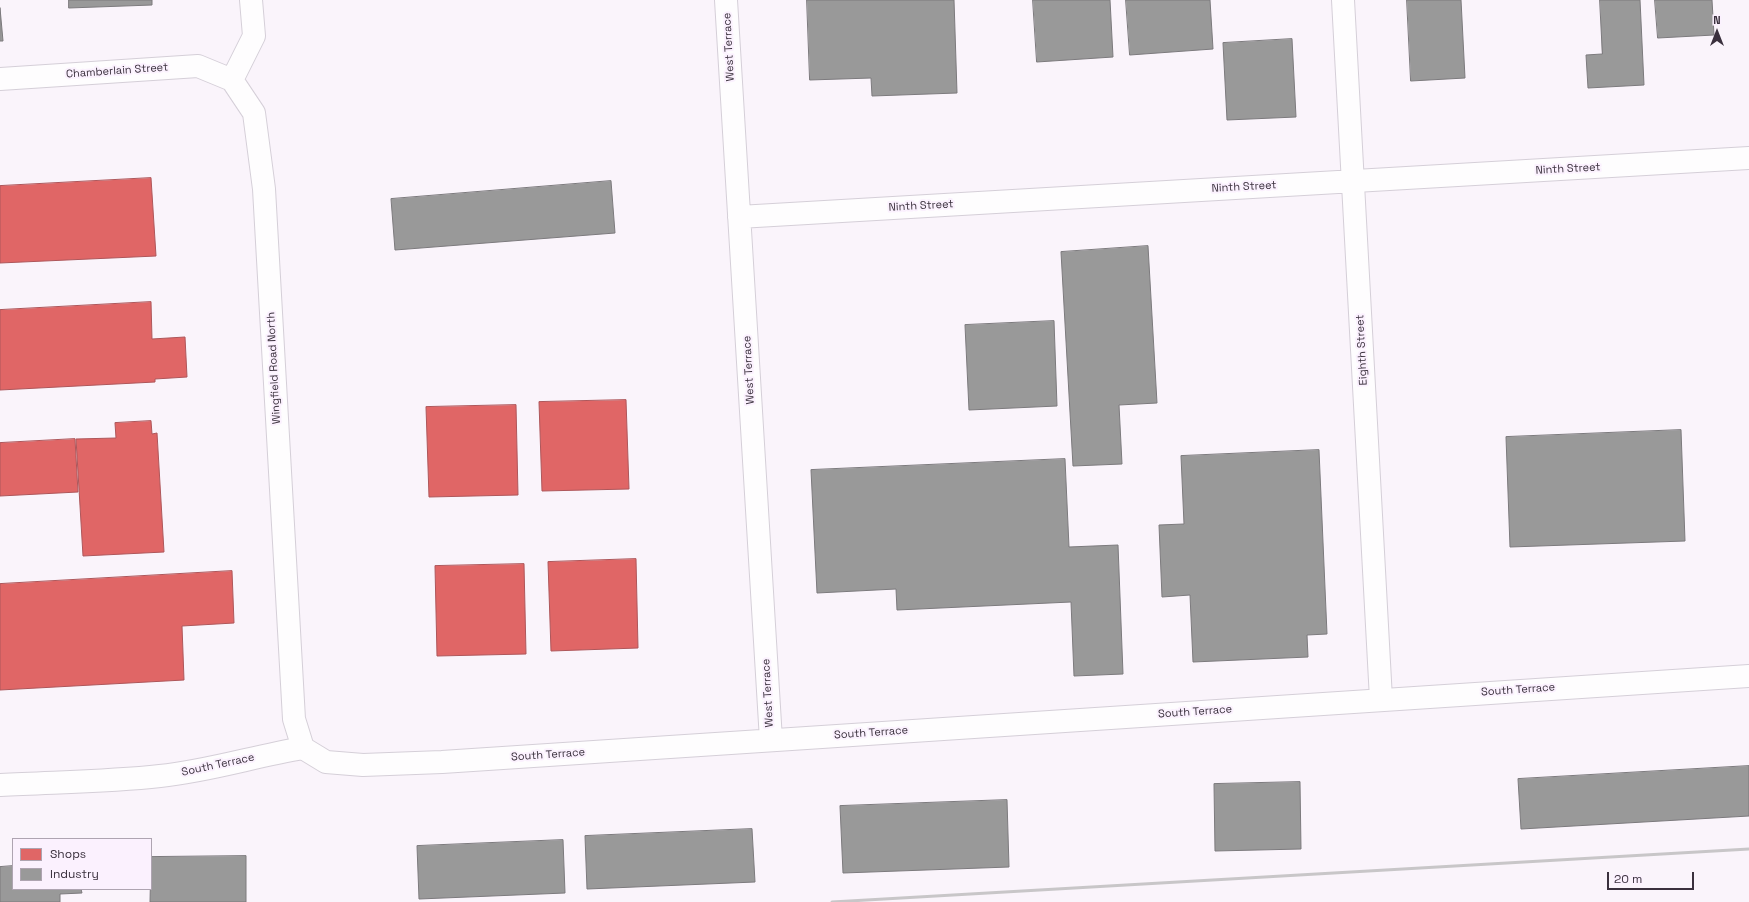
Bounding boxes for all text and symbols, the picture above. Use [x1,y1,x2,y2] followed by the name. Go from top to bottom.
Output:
[721,12,737,82] street label: West Terrace
[1697,12,1737,52] north arrow
[1713,13,1721,27] text: N
[66,61,168,81] street label: Chamberlain Street
[1535,161,1601,177] street label: Ninth Street
[1211,179,1277,195] street label: Ninth Street
[888,198,954,214] street label: Ninth Street
[264,312,284,424] street label: Wingfield Road North
[1354,314,1370,386] street label: Eighth Street
[741,335,757,405] street label: West Terrace
[760,658,776,728] street label: West Terrace
[1481,681,1555,699] street label: South Terrace
[1158,703,1232,721] street label: South Terrace
[834,724,908,742] street label: South Terrace
[511,746,585,764] street label: South Terrace
[180,751,256,779] street label: South Terrace
[12,838,152,890] legend
[50,846,86,862] text: Shops
[1609,864,1696,890] scale bar
[50,866,99,882] text: Industry
[1614,871,1642,887] text: 20 m

